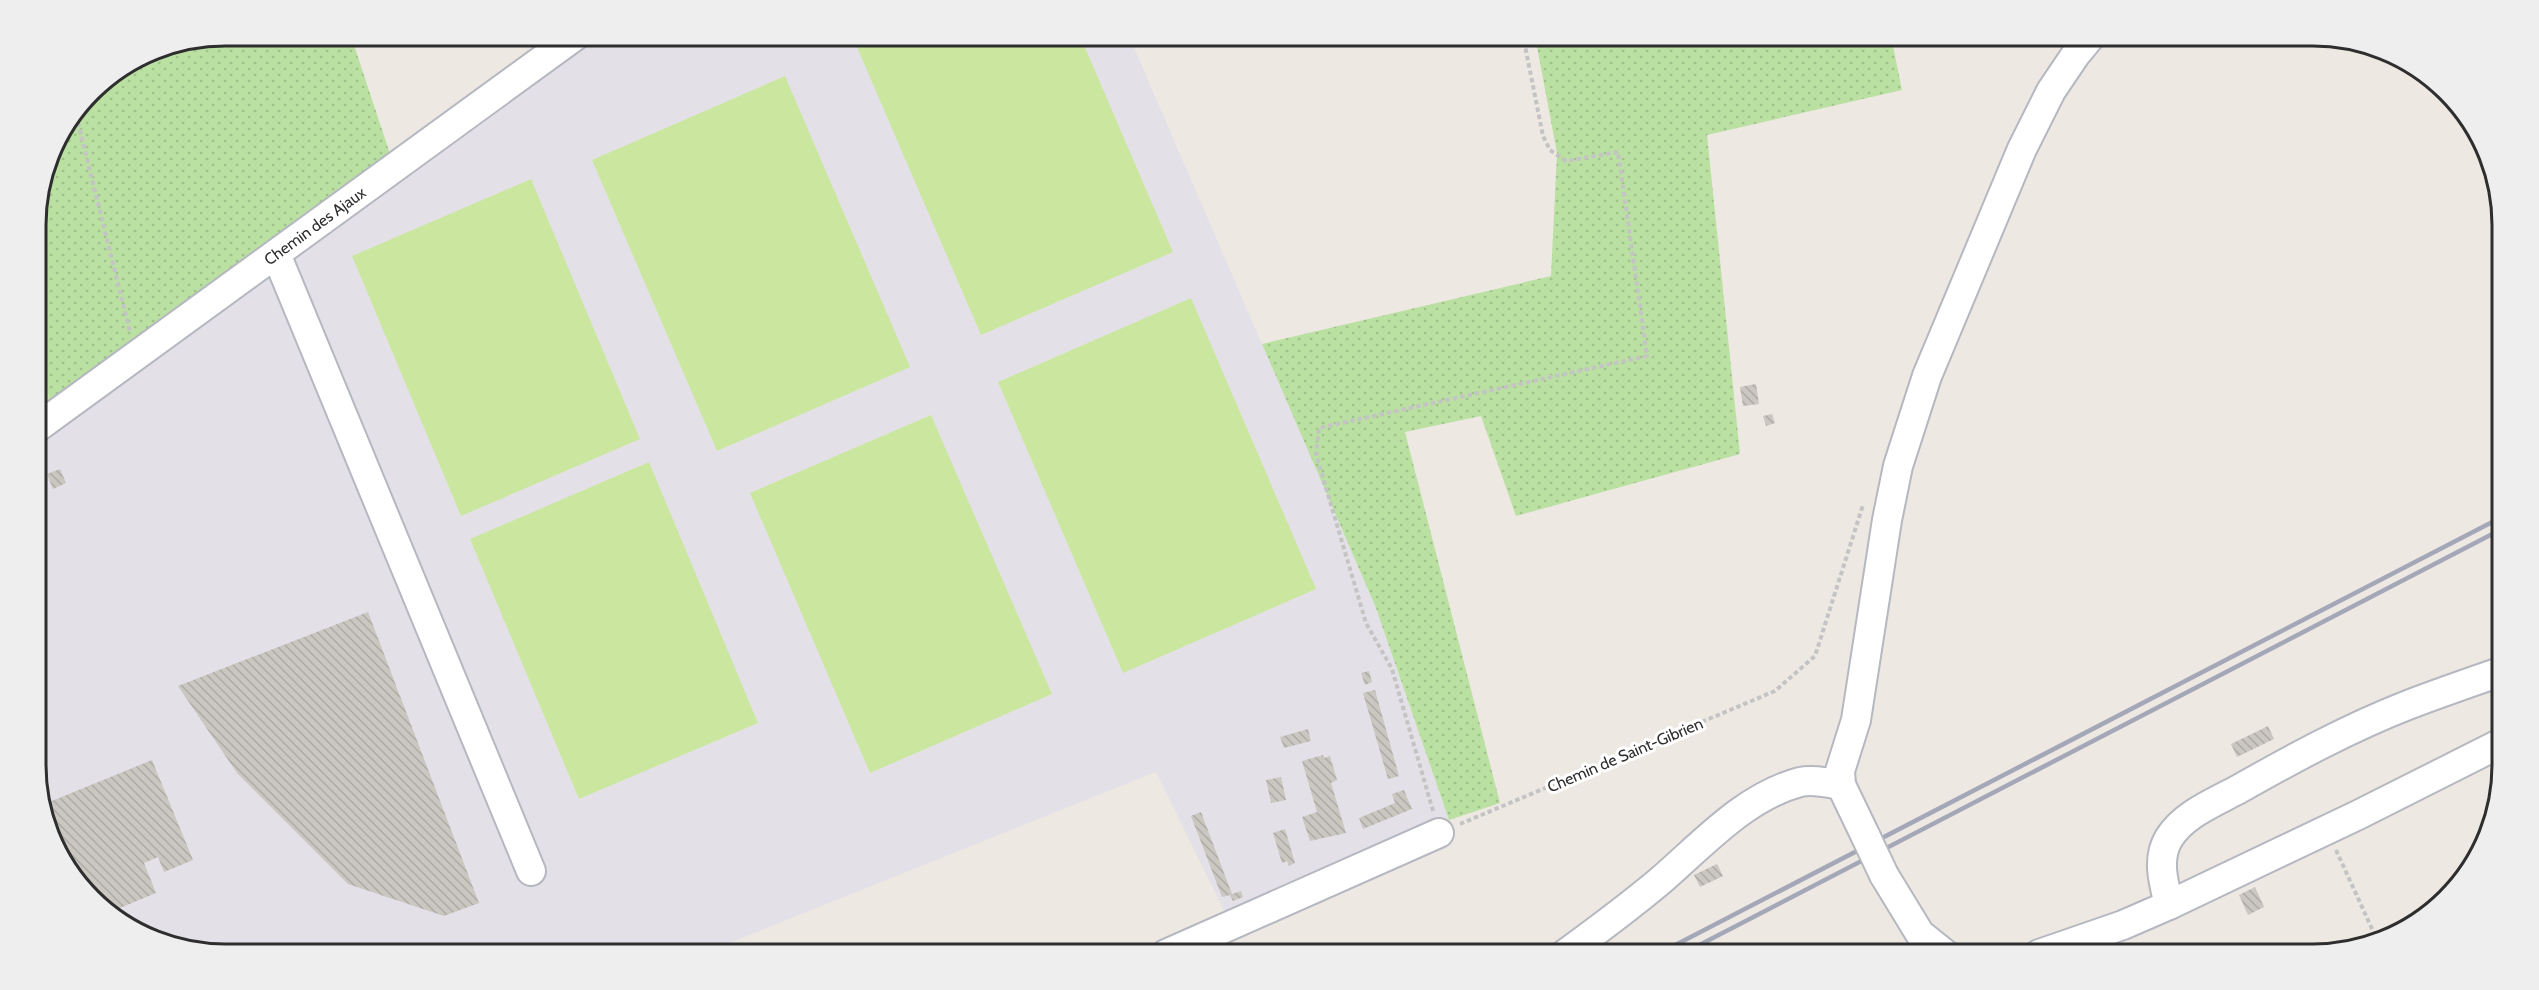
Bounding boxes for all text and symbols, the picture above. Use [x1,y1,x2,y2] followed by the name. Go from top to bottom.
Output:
[261,183,370,269] street label: Chemin des Ajaux
[1544,714,1706,796] street label: Chemin de Saint-Gibrien

